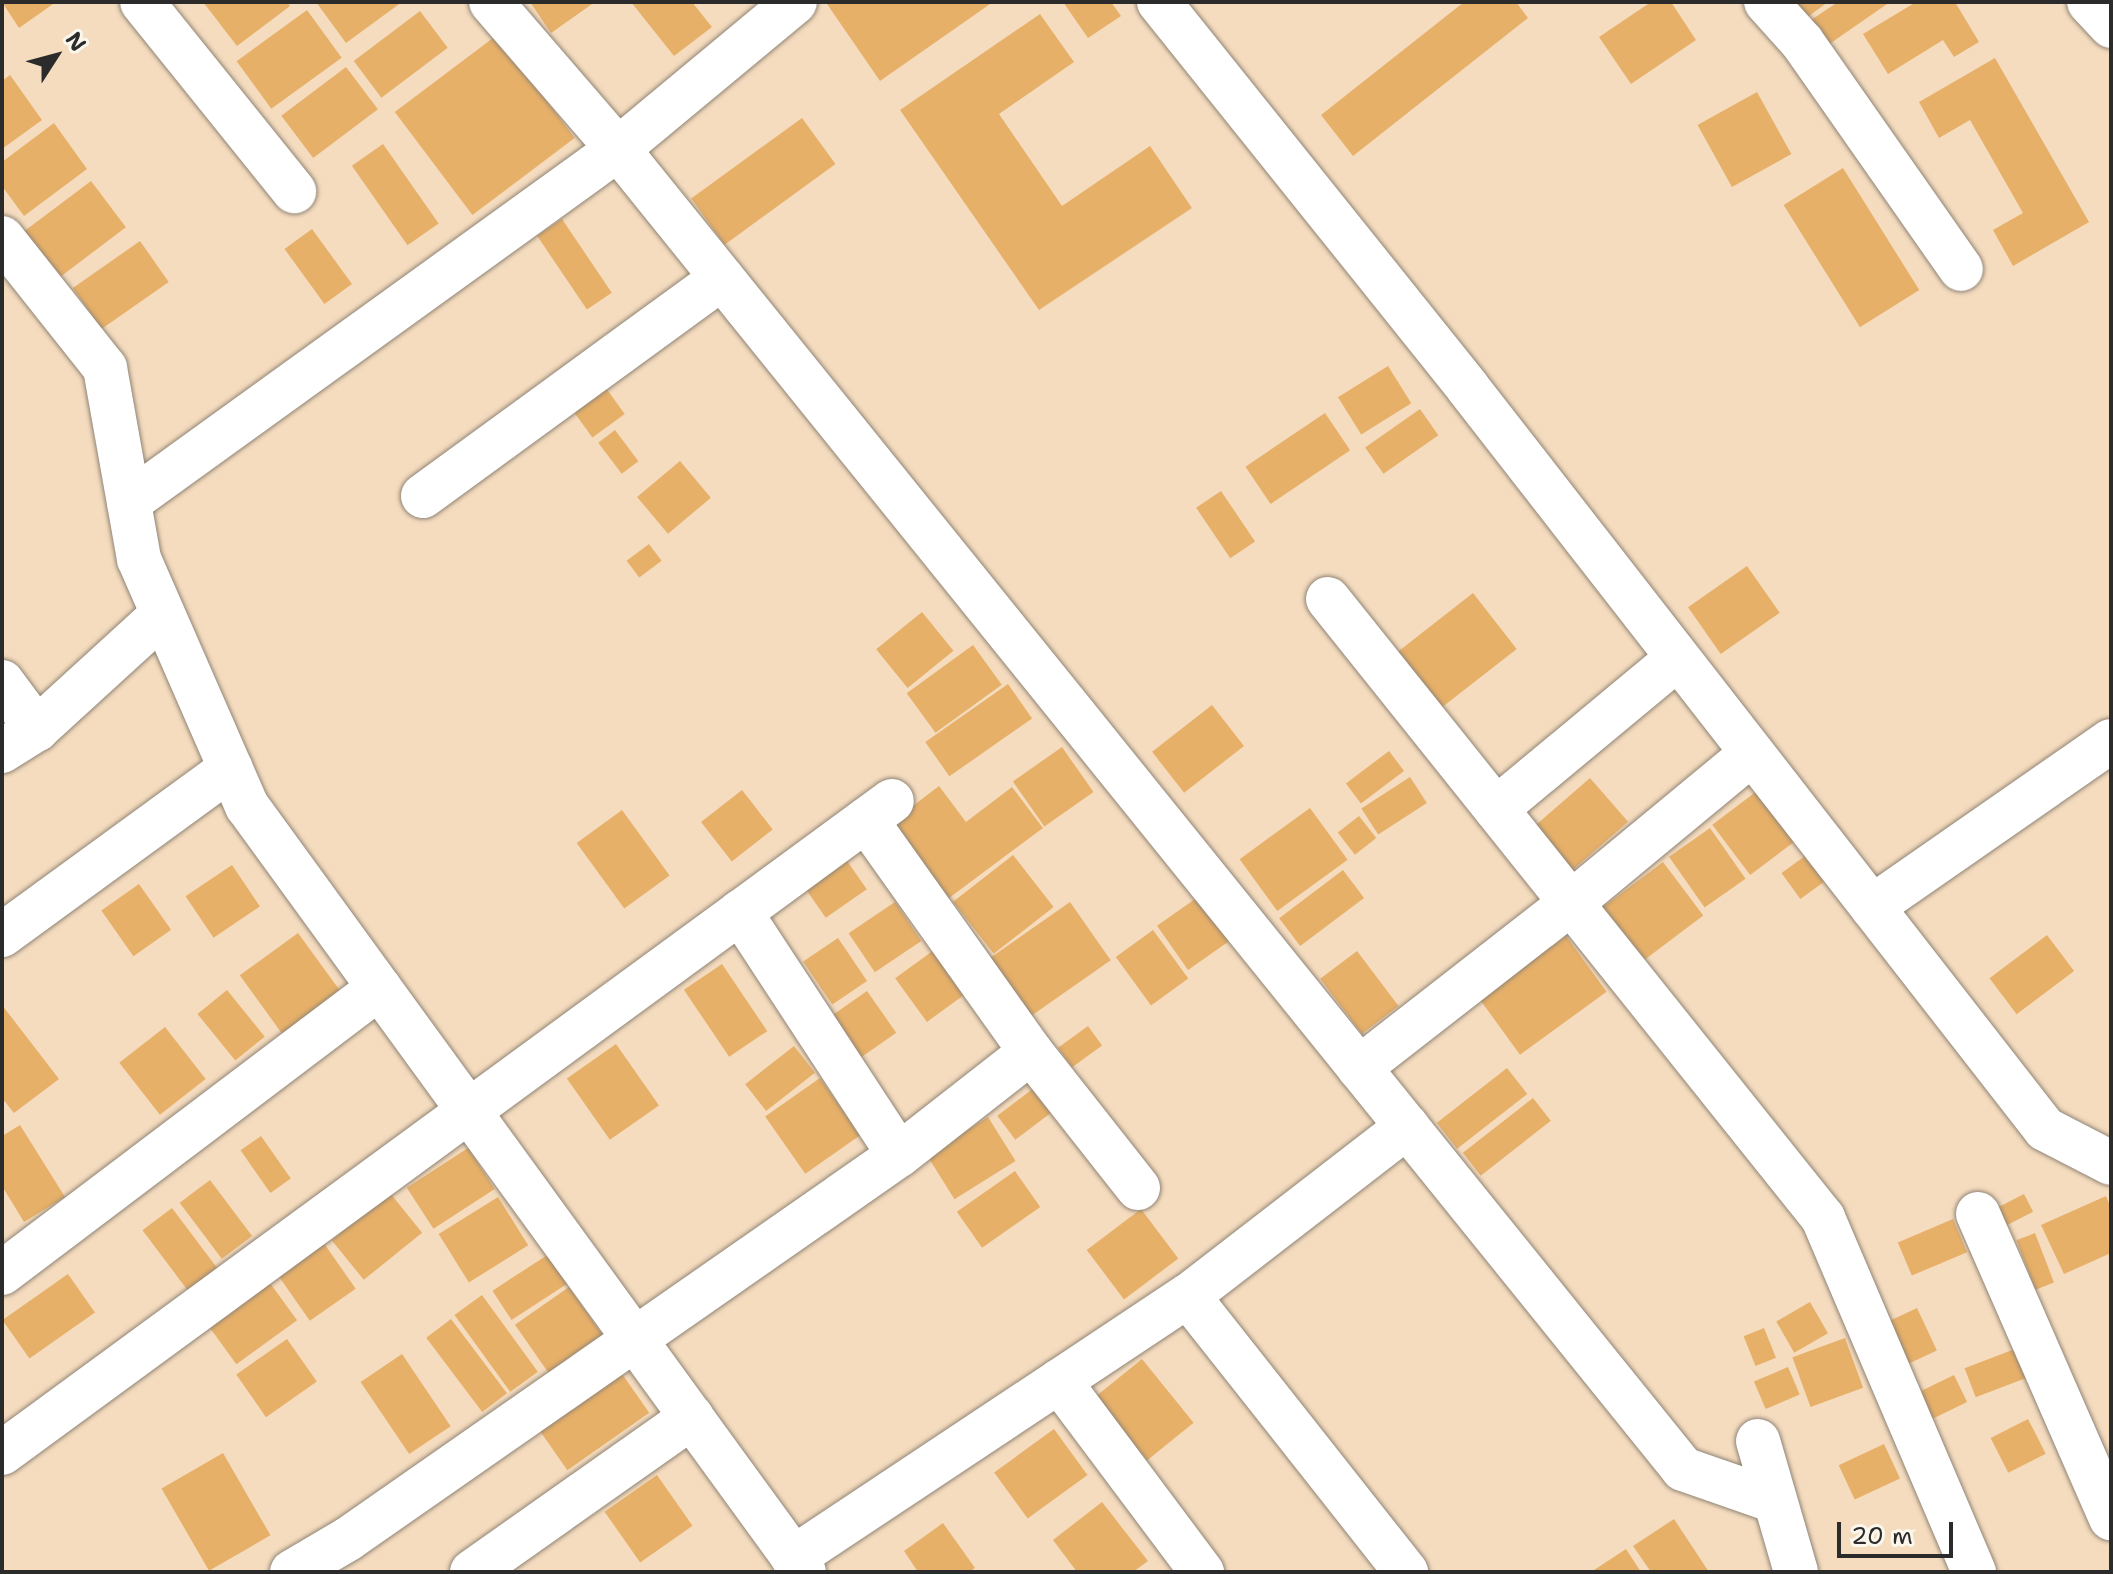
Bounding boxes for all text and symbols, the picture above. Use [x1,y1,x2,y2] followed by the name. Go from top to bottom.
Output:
[16,16,96,96] north arrow
[59,26,93,57] text: N
[1841,1506,1957,1556] scale bar
[1851,1520,1913,1552] text: 20 m

